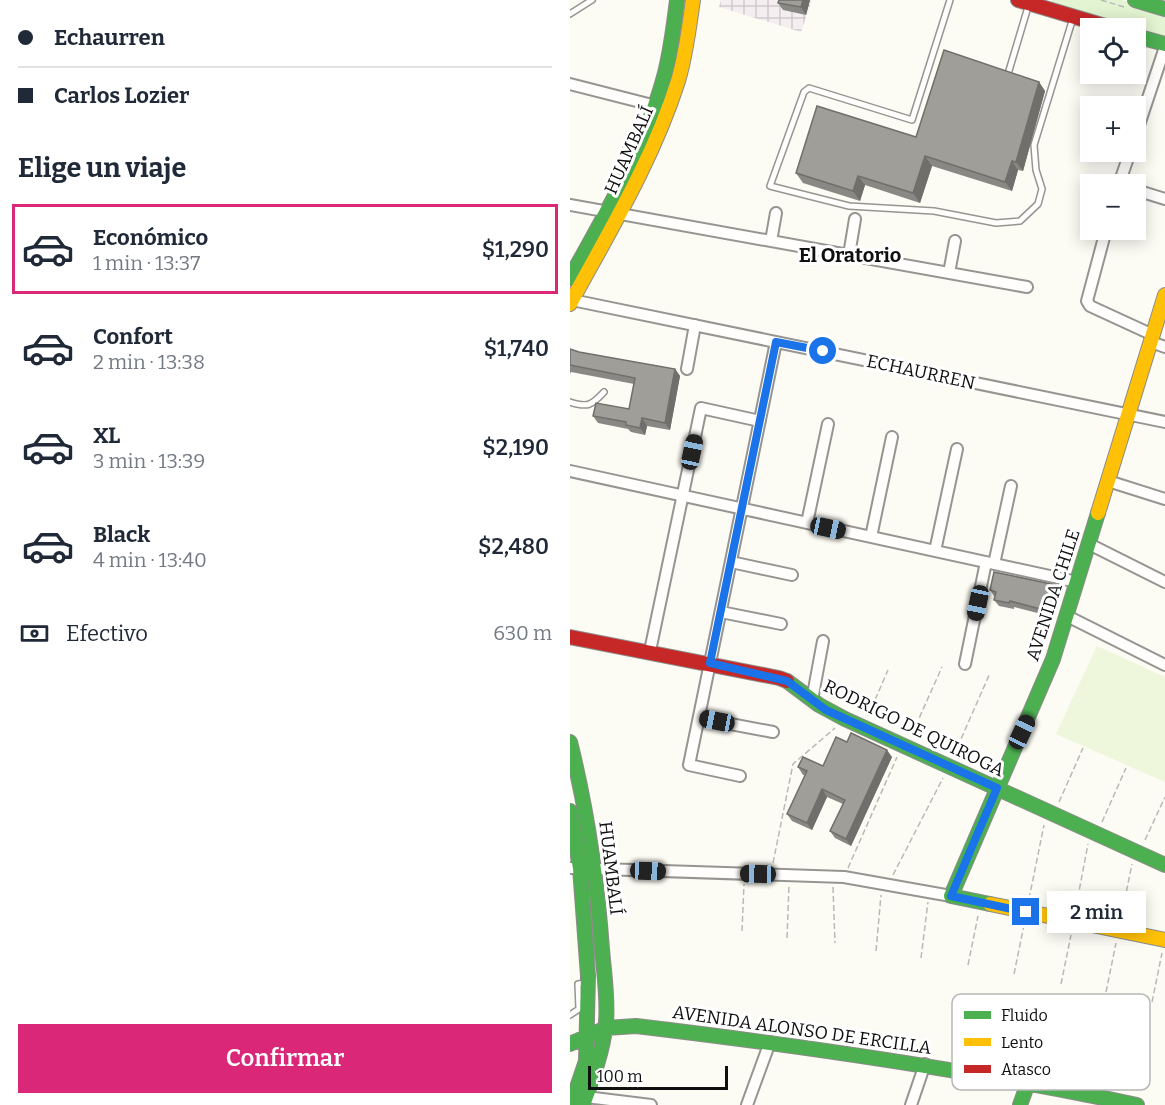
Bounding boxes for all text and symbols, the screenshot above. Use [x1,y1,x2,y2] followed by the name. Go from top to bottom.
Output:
[1080,18,1146,240] map controls
[1080,18,1146,84] button: locate
[54,24,165,51] text: Echaurren
[54,82,189,109] text: Carlos Lozier
[1080,96,1146,162] button: +
[599,102,658,198] street label: HUAMBALÍ
[18,152,186,184] text: Elige un viaje
[1080,174,1146,240] button: −
[21,222,75,276] icon: car
[93,224,208,251] text: Económico
[482,236,549,263] text: $1,290
[799,243,901,267] district label: El Oratorio
[93,251,200,275] text: 1 min · 13:37
[21,321,75,375] icon: car
[93,323,173,350] text: Confort
[484,335,549,362] text: $1,740
[809,337,836,364] route start
[93,350,205,374] text: 2 min · 13:38
[865,350,977,394] street label: ECHAURREN
[21,420,75,474] icon: car
[93,422,120,449] text: XL
[679,433,705,471] car
[482,434,549,461] text: $2,190
[93,449,205,473] text: 3 min · 13:39
[809,515,847,541] car
[21,519,75,573] icon: car
[93,521,150,548] text: Black
[1021,526,1085,664] street label: AVENIDA CHILE
[478,533,549,560] text: $2,480
[93,548,207,572] text: 4 min · 13:40
[965,584,991,622] car
[18,617,51,650] icon: cash
[66,620,148,647] text: Efectivo
[493,621,552,645] text: 630 m
[820,675,1008,781] street label: RODRIGO DE QUIROGA
[698,709,736,733] car
[1006,712,1038,752] car
[594,820,629,916] street label: HUAMBALÍ
[630,861,666,881] car
[740,865,776,883] car
[1047,891,1146,933] callout: 2 min
[1012,898,1039,925] route end
[1070,900,1123,924] text: 2 min
[952,994,1150,1090] legend
[671,1001,933,1059] street label: AVENIDA ALONSO DE ERCILLA
[1001,1006,1048,1025] text: Fluido
[18,1024,552,1093] button: Confirmar
[1001,1033,1043,1052] text: Lento
[1001,1060,1051,1079] text: Atasco
[588,1063,728,1090] scale bar
[597,1067,642,1086] text: 100 m

